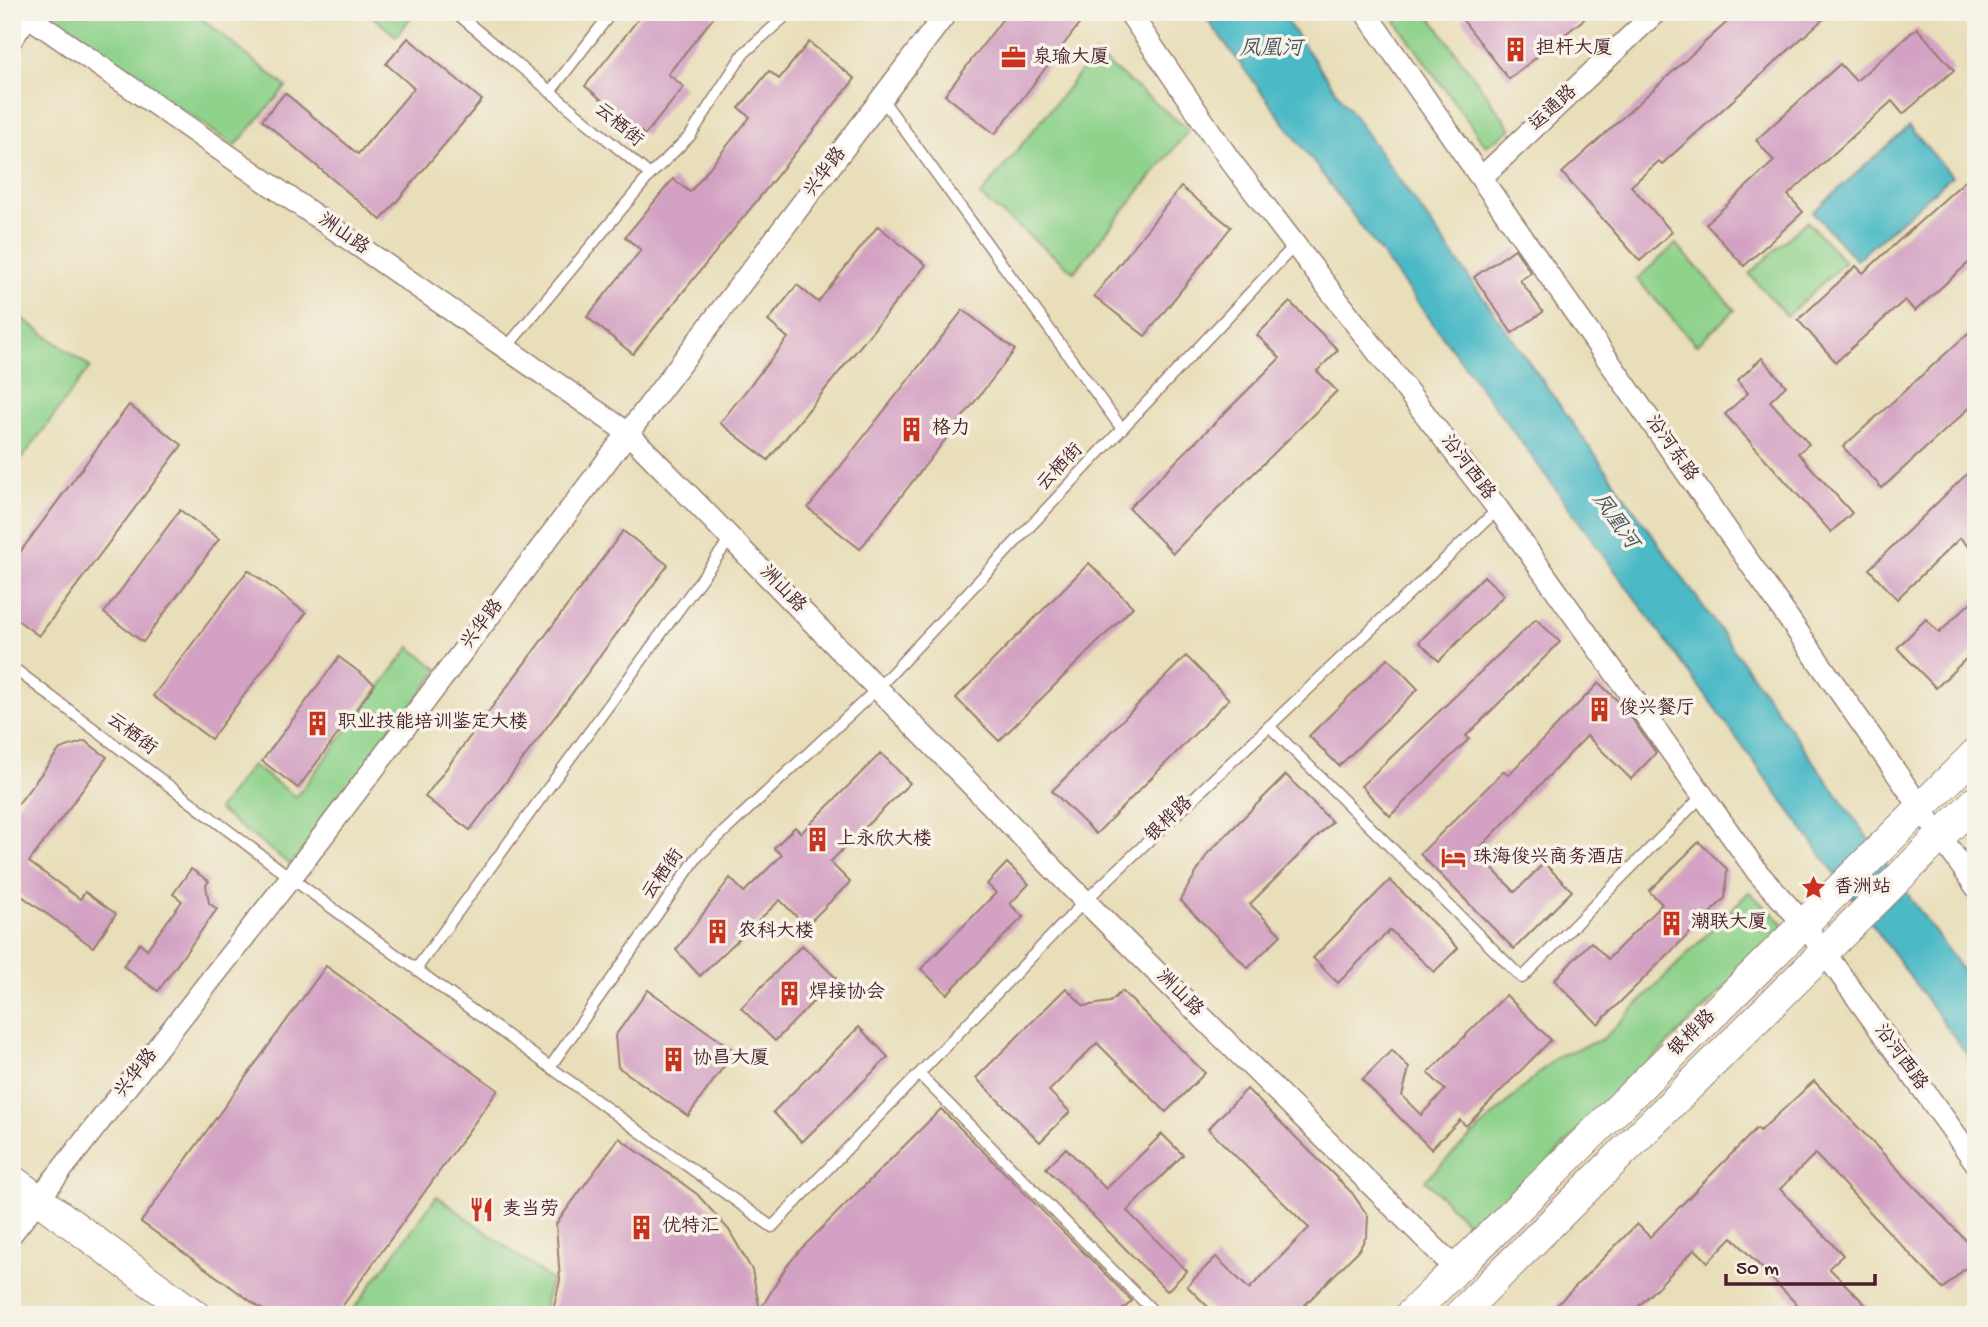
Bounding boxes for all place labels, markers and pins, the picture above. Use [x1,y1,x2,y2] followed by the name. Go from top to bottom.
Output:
[1502,35,1530,63] building icon: 担杆大厦
[1536,37,1612,61] place label: 担杆大厦
[999,44,1027,72] office icon: 泉瑜大厦
[1033,46,1109,70] place label: 泉瑜大厦
[898,415,926,443] building icon: 格力
[932,417,970,441] place label: 格力
[1585,695,1613,723] building icon: 俊兴餐厅
[1619,697,1695,721] place label: 俊兴餐厅
[304,709,332,737] building icon: 职业技能培训鉴定大楼
[338,711,528,735] place label: 职业技能培训鉴定大楼
[803,826,831,854] building icon: 上永欣大楼
[837,828,932,852] place label: 上永欣大楼
[1439,844,1467,872] hotel icon: 珠海俊兴商务酒店
[1473,846,1625,870] place label: 珠海俊兴商务酒店
[1800,874,1828,902] place icon: 香洲站
[1834,876,1891,900] place label: 香洲站
[1657,909,1685,937] building icon: 潮联大厦
[1691,911,1767,935] place label: 潮联大厦
[704,918,732,946] building icon: 农科大楼
[738,919,814,944] place label: 农科大楼
[775,979,803,1007] building icon: 焊接协会
[809,981,885,1005] place label: 焊接协会
[659,1045,687,1073] building icon: 协昌大厦
[693,1047,769,1071] place label: 协昌大厦
[468,1196,496,1224] restaurant icon: 麦当劳
[502,1198,559,1222] place label: 麦当劳
[628,1213,656,1241] building icon: 优特汇
[662,1215,719,1239] place label: 优特汇

